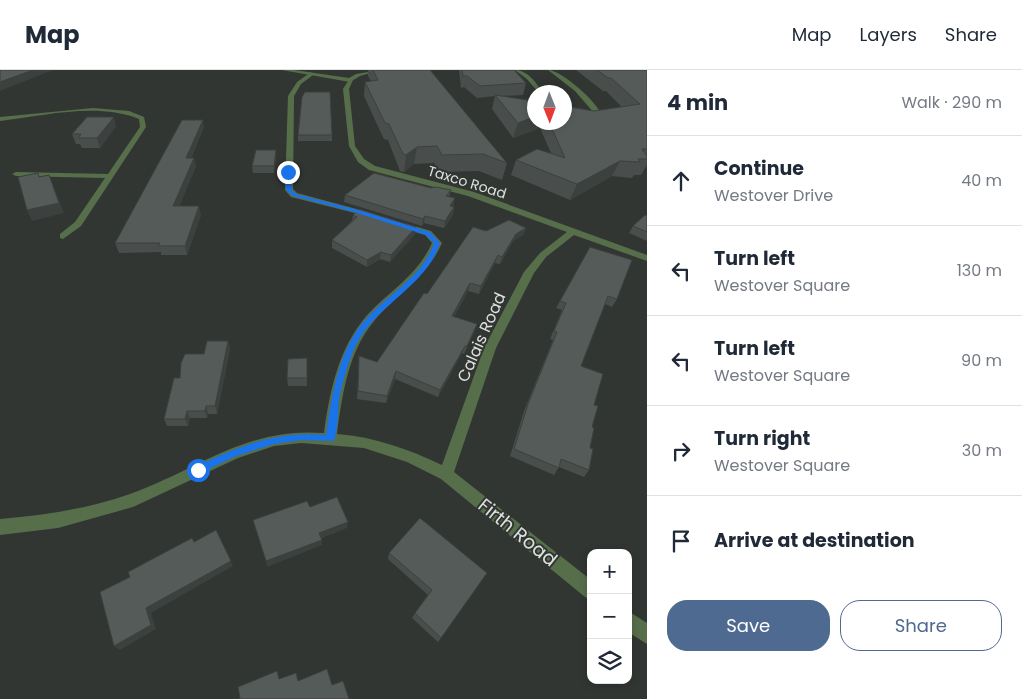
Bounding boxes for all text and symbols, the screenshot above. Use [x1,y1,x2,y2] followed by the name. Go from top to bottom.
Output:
[25,18,80,51] text: Map
[792,22,832,47] text: Map
[860,22,917,47] text: Layers
[945,22,997,47] text: Share
[527,85,572,130] north arrow
[667,88,728,117] text: 4 min
[901,91,1002,114] text: Walk · 290 m
[714,155,804,182] text: Continue
[277,161,300,184] route end
[425,161,509,203] street label: Taxco Road
[667,167,695,195] icon: ahead
[961,169,1002,192] text: 40 m
[714,184,833,207] text: Westover Drive
[714,245,795,272] text: Turn left
[667,257,695,285] icon: left
[957,259,1002,282] text: 130 m
[714,274,850,297] text: Westover Square
[451,289,512,386] street label: Calais Road
[714,335,795,362] text: Turn left
[667,347,695,375] icon: left
[961,349,1002,372] text: 90 m
[714,364,850,387] text: Westover Square
[714,425,810,452] text: Turn right
[667,437,695,465] icon: right
[962,439,1002,462] text: 30 m
[714,454,850,477] text: Westover Square
[187,459,210,482] route start
[472,492,563,573] street label: Firth Road
[667,527,695,555] icon: arrive
[714,527,915,554] text: Arrive at destination
[587,549,632,684] map controls
[587,549,632,594] button: +
[587,594,632,639] button: −
[667,600,830,651] button: Save
[840,600,1002,651] button: Share
[587,639,632,684] button: layers

